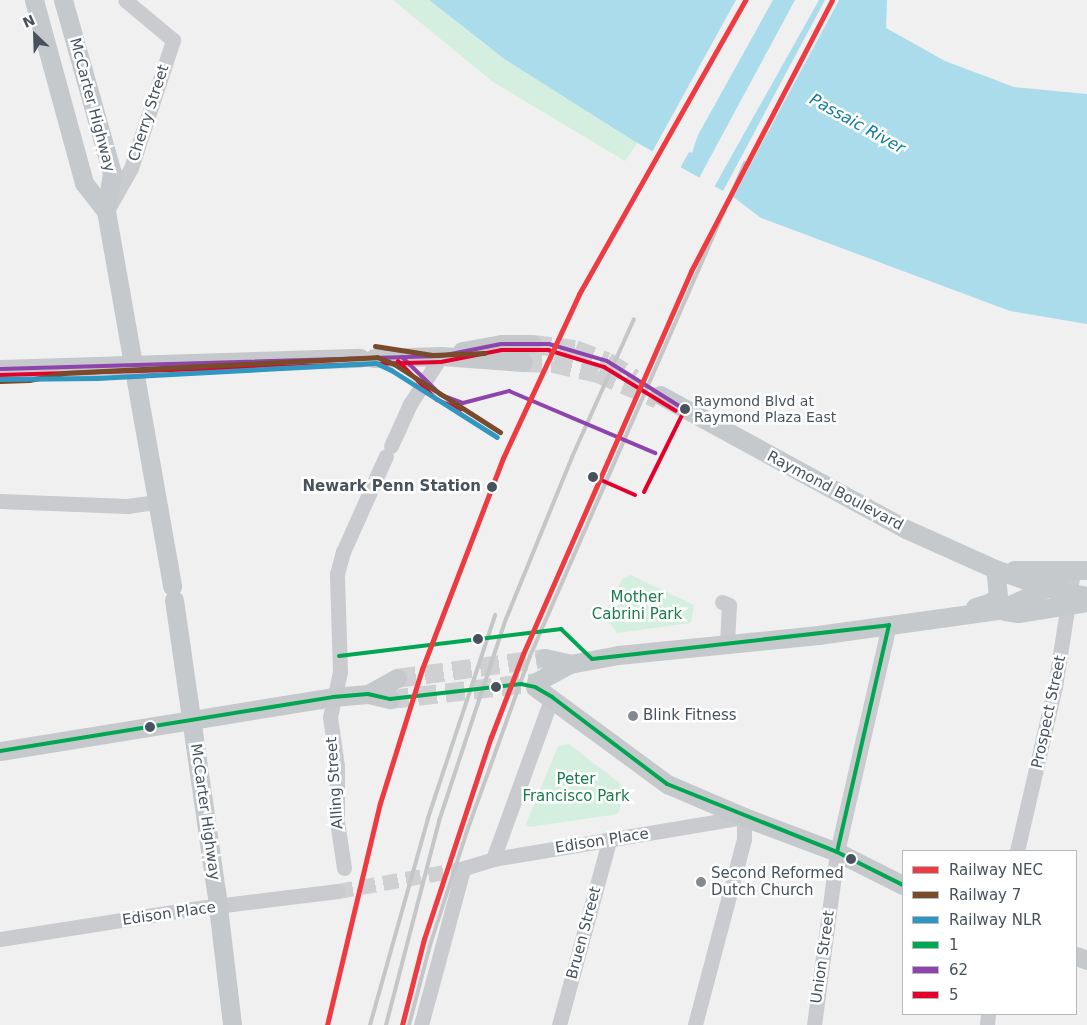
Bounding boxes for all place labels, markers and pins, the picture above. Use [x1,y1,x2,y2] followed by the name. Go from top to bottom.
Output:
[694,393,836,426] place label: Raymond Blvd at Raymond Plaza East
[680,404,690,414] marker: Raymond Blvd at Raymond Plaza East
[588,472,598,482] unlabelled marker
[303,478,481,496] place label: Newark Penn Station
[485,480,499,494] marker: Newark Penn Station
[473,634,483,644] unlabelled marker
[491,682,501,692] unlabelled marker
[643,707,737,725] place label: Blink Fitness
[627,710,639,722] marker: Blink Fitness
[145,722,155,732] unlabelled marker
[846,854,856,864] unlabelled marker
[711,864,844,899] place label: Second Reformed Dutch Church
[695,876,707,888] marker: Second Reformed Dutch Church

